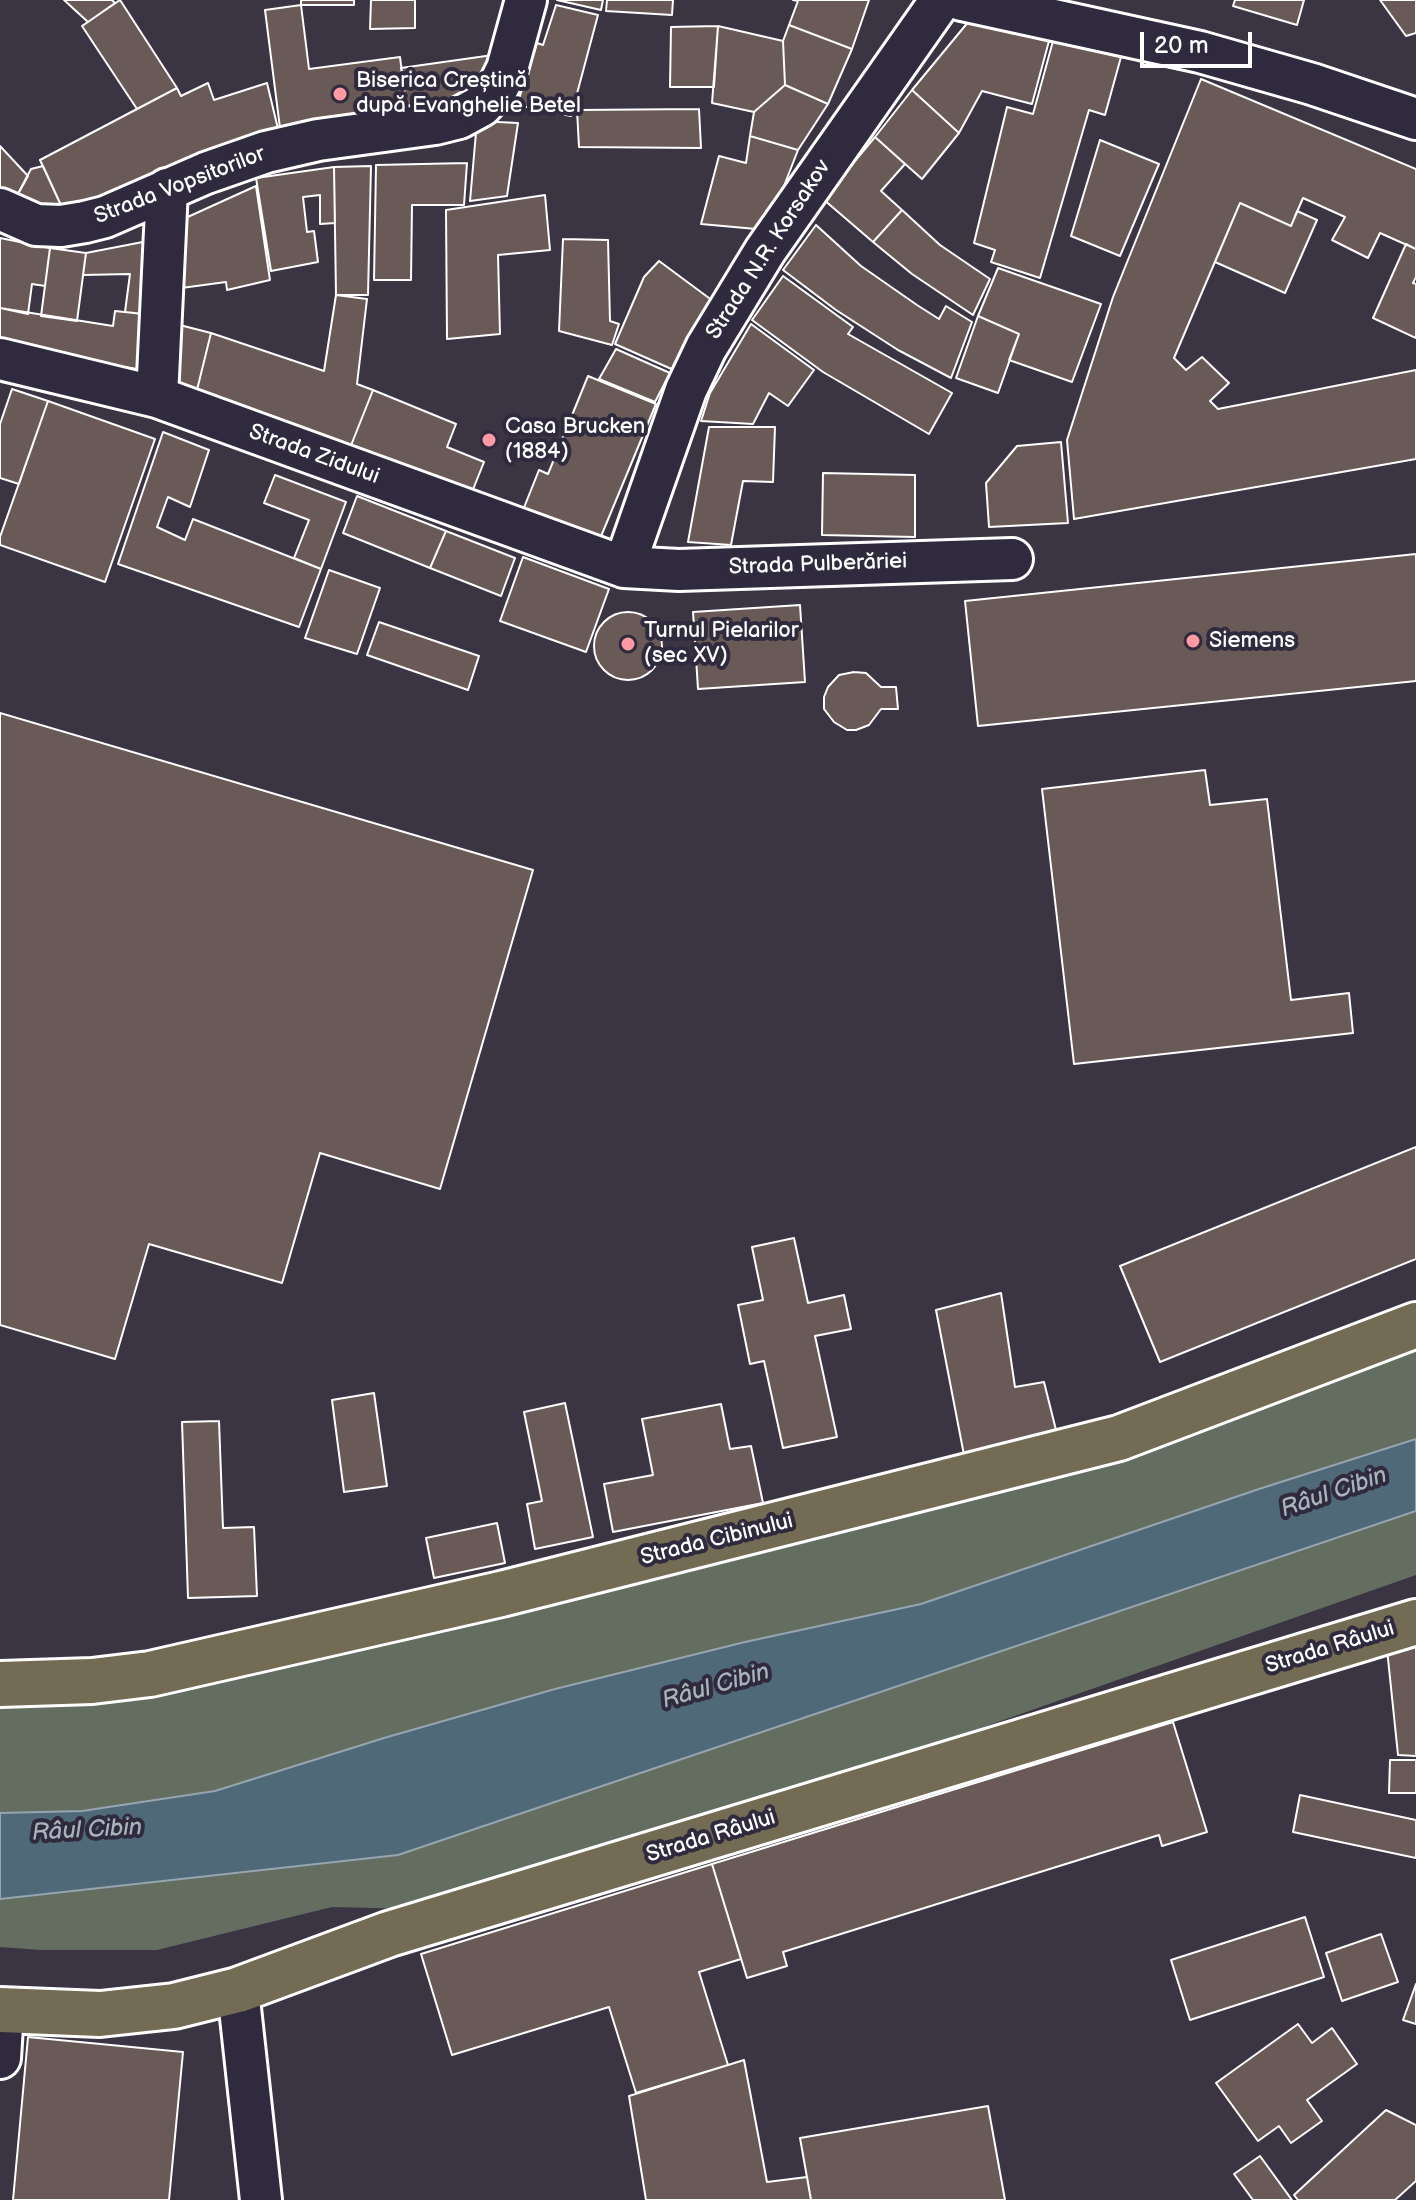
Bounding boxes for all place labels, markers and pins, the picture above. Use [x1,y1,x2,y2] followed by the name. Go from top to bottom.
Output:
[356,68,581,120] place label: Biserica Creștină după Evanghelie Betel
[331,85,349,103] marker: Biserica Creștină după Evanghelie Betel
[505,414,645,466] place label: Casa Brucken (1884)
[480,431,498,449] marker: Casa Brucken (1884)
[644,618,799,670] place label: Turnul Pielarilor (sec XV)
[1209,628,1295,654] place label: Siemens
[1184,632,1202,650] marker: Siemens
[619,635,637,653] marker: Turnul Pielarilor (sec XV)

